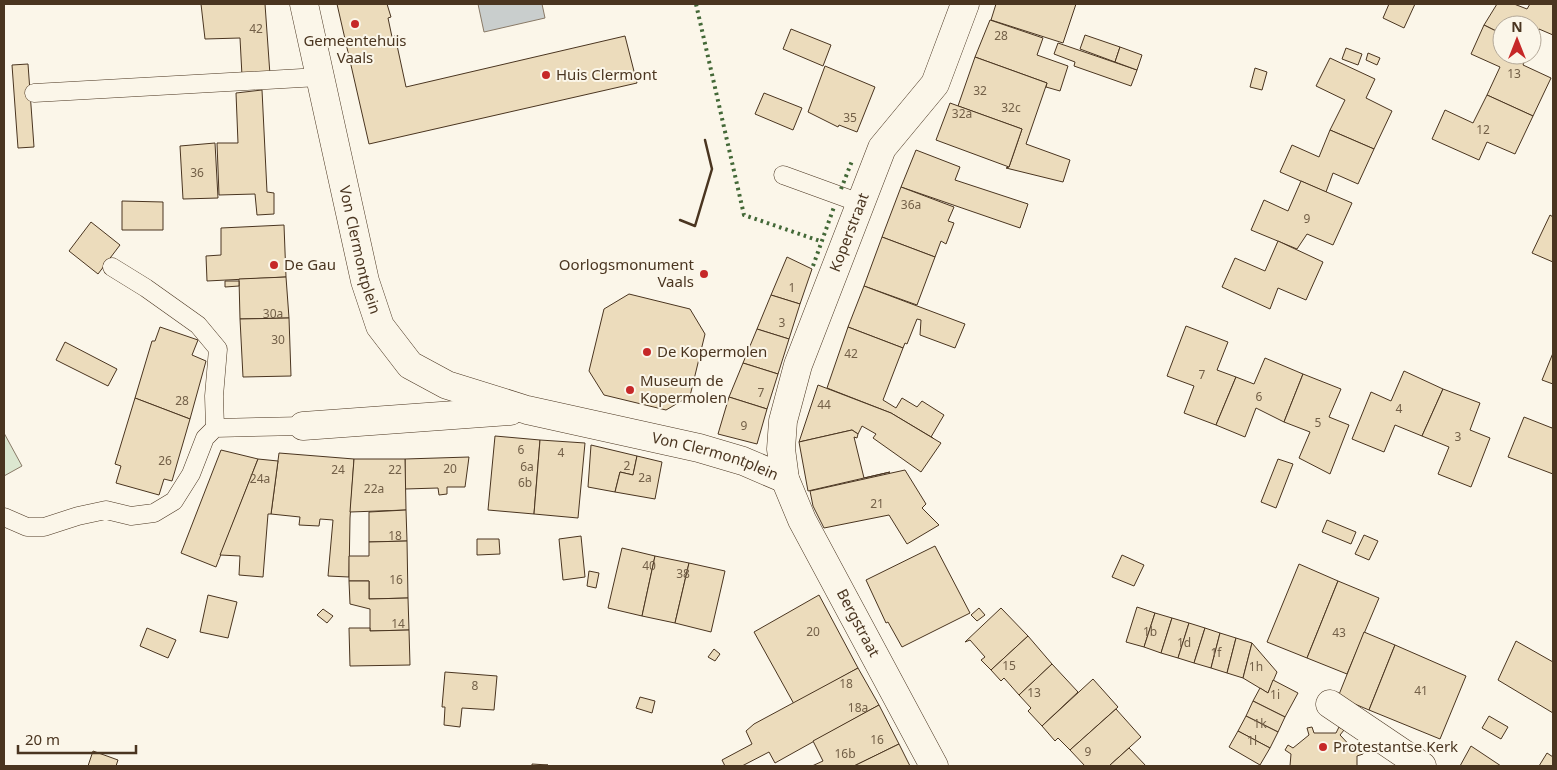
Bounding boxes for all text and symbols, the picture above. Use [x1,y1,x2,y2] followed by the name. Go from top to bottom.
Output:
[1492,15,1542,65] north arrow
[1511,17,1523,36] text: N
[349,18,361,30] marker: Gemeentehuis Vaals
[249,20,263,37] house number: 42
[994,27,1008,44] house number: 28
[303,30,407,67] place label: Gemeentehuis Vaals
[556,64,658,84] place label: Huis Clermont
[1507,65,1521,82] house number: 13
[540,69,552,81] marker: Huis Clermont
[973,82,987,99] house number: 32
[1001,99,1021,116] house number: 32c
[952,105,972,122] house number: 32a
[843,109,857,126] house number: 35
[1476,121,1490,138] house number: 12
[190,164,204,181] house number: 36
[335,184,386,316] street label: Von Clermontplein
[824,189,873,274] street label: Koperstraat
[901,196,921,213] house number: 36a
[1304,210,1311,227] house number: 9
[284,254,336,274] place label: De Gau
[559,254,695,291] place label: Oorlogsmonument Vaals
[268,259,280,271] marker: De Gau
[698,268,710,280] marker: Oorlogsmonument Vaals
[789,279,795,296] house number: 1
[263,305,283,322] house number: 30a
[779,314,786,331] house number: 3
[271,331,285,348] house number: 30
[657,341,767,361] place label: De Kopermolen
[844,345,858,362] house number: 42
[641,346,653,358] marker: De Kopermolen
[1199,366,1206,383] house number: 7
[640,370,727,407] place label: Museum de Kopermolen
[624,384,636,396] marker: Museum de Kopermolen
[758,384,765,401] house number: 7
[1256,388,1263,405] house number: 6
[175,392,189,409] house number: 28
[817,396,831,413] house number: 44
[1396,400,1403,417] house number: 4
[1315,414,1322,431] house number: 5
[741,417,748,434] house number: 9
[650,427,782,484] street label: Von Clermontplein
[1455,428,1462,445] house number: 3
[518,441,525,458] house number: 6
[558,444,565,461] house number: 4
[158,452,172,469] house number: 26
[624,457,631,474] house number: 2
[520,458,534,475] house number: 6a
[443,460,457,477] house number: 20
[331,461,345,478] house number: 24
[388,461,402,478] house number: 22
[638,469,652,486] house number: 2a
[250,470,270,487] house number: 24a
[518,474,532,491] house number: 6b
[364,480,384,497] house number: 22a
[870,495,884,512] house number: 21
[388,527,402,544] house number: 18
[642,557,656,574] house number: 40
[676,565,690,582] house number: 38
[389,571,403,588] house number: 16
[833,585,885,661] street label: Bergstraat
[391,615,405,632] house number: 14
[806,623,820,640] house number: 20
[1143,623,1157,640] house number: 1b
[1332,624,1346,641] house number: 43
[1177,634,1191,651] house number: 1d
[1211,644,1222,661] house number: 1f
[1002,657,1016,674] house number: 15
[1249,658,1263,675] house number: 1h
[839,675,853,692] house number: 18
[472,677,479,694] house number: 8
[1414,682,1428,699] house number: 41
[1027,684,1041,701] house number: 13
[1270,686,1280,703] house number: 1i
[848,699,868,716] house number: 18a
[1253,715,1267,732] house number: 1k
[18,722,135,754] scale bar
[25,729,60,749] text: 20 m
[870,731,884,748] house number: 16
[1247,732,1257,749] house number: 1l
[1333,736,1458,756] place label: Protestantse Kerk
[1317,741,1329,753] marker: Protestantse Kerk
[1085,743,1092,760] house number: 9
[834,745,856,762] house number: 16b

